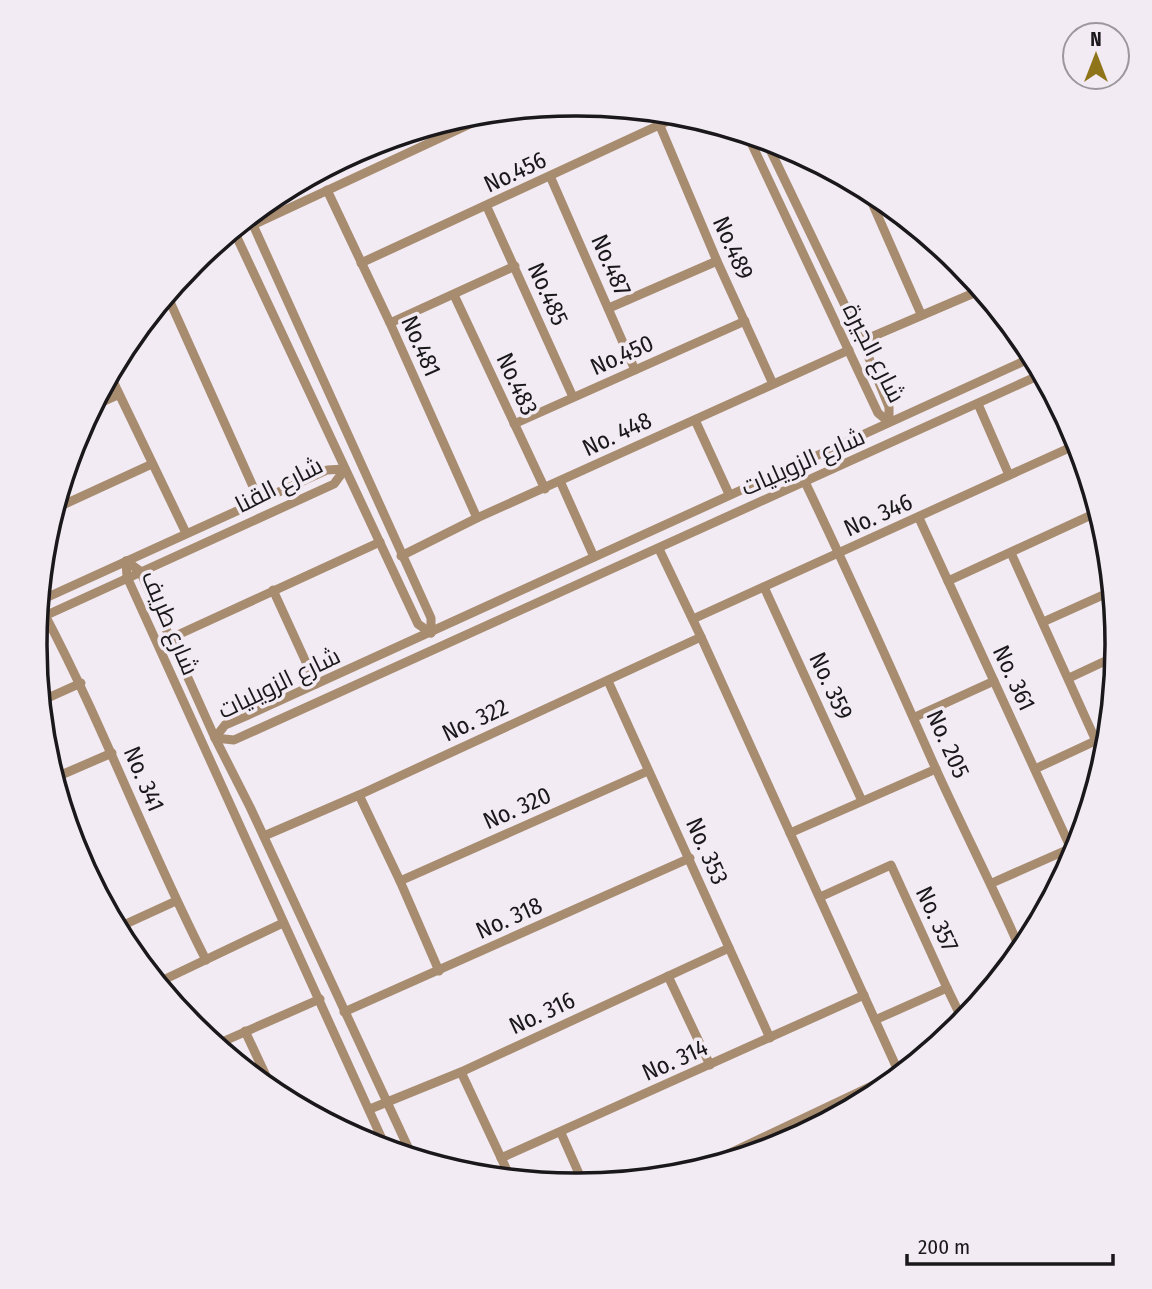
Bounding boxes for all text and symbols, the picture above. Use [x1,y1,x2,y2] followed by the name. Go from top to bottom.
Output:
[1061,21,1131,91] north arrow
[1090,28,1102,51] text: N
[479,145,551,199] street label: No.456
[707,212,759,284] street label: No.489
[585,230,637,300] street label: No.487
[522,258,574,330] street label: No.485
[835,299,911,408] street label: شارع الجيرة
[395,311,447,381] street label: No.481
[586,329,658,381] street label: No.450
[490,348,544,420] street label: No.483
[578,406,656,462] street label: No. 448
[737,422,870,504] street label: شارع الزويليات
[230,451,328,521] street label: شارع القنا
[839,488,917,542] street label: No. 346
[134,567,205,680] street label: شارع طريف
[213,641,345,726] street label: شارع الزويليات
[987,641,1041,715] street label: No. 361
[803,648,859,724] street label: No. 359
[438,693,512,747] street label: No. 322
[921,706,975,782] street label: No. 205
[118,742,170,816] street label: No. 341
[479,781,555,835] street label: No. 320
[680,813,734,889] street label: No. 353
[910,882,964,956] street label: No. 357
[472,891,546,945] street label: No. 318
[505,986,579,1040] street label: No. 316
[638,1033,712,1087] street label: No. 314
[907,1222,1114,1266] scale bar
[918,1234,970,1260] text: 200 m

